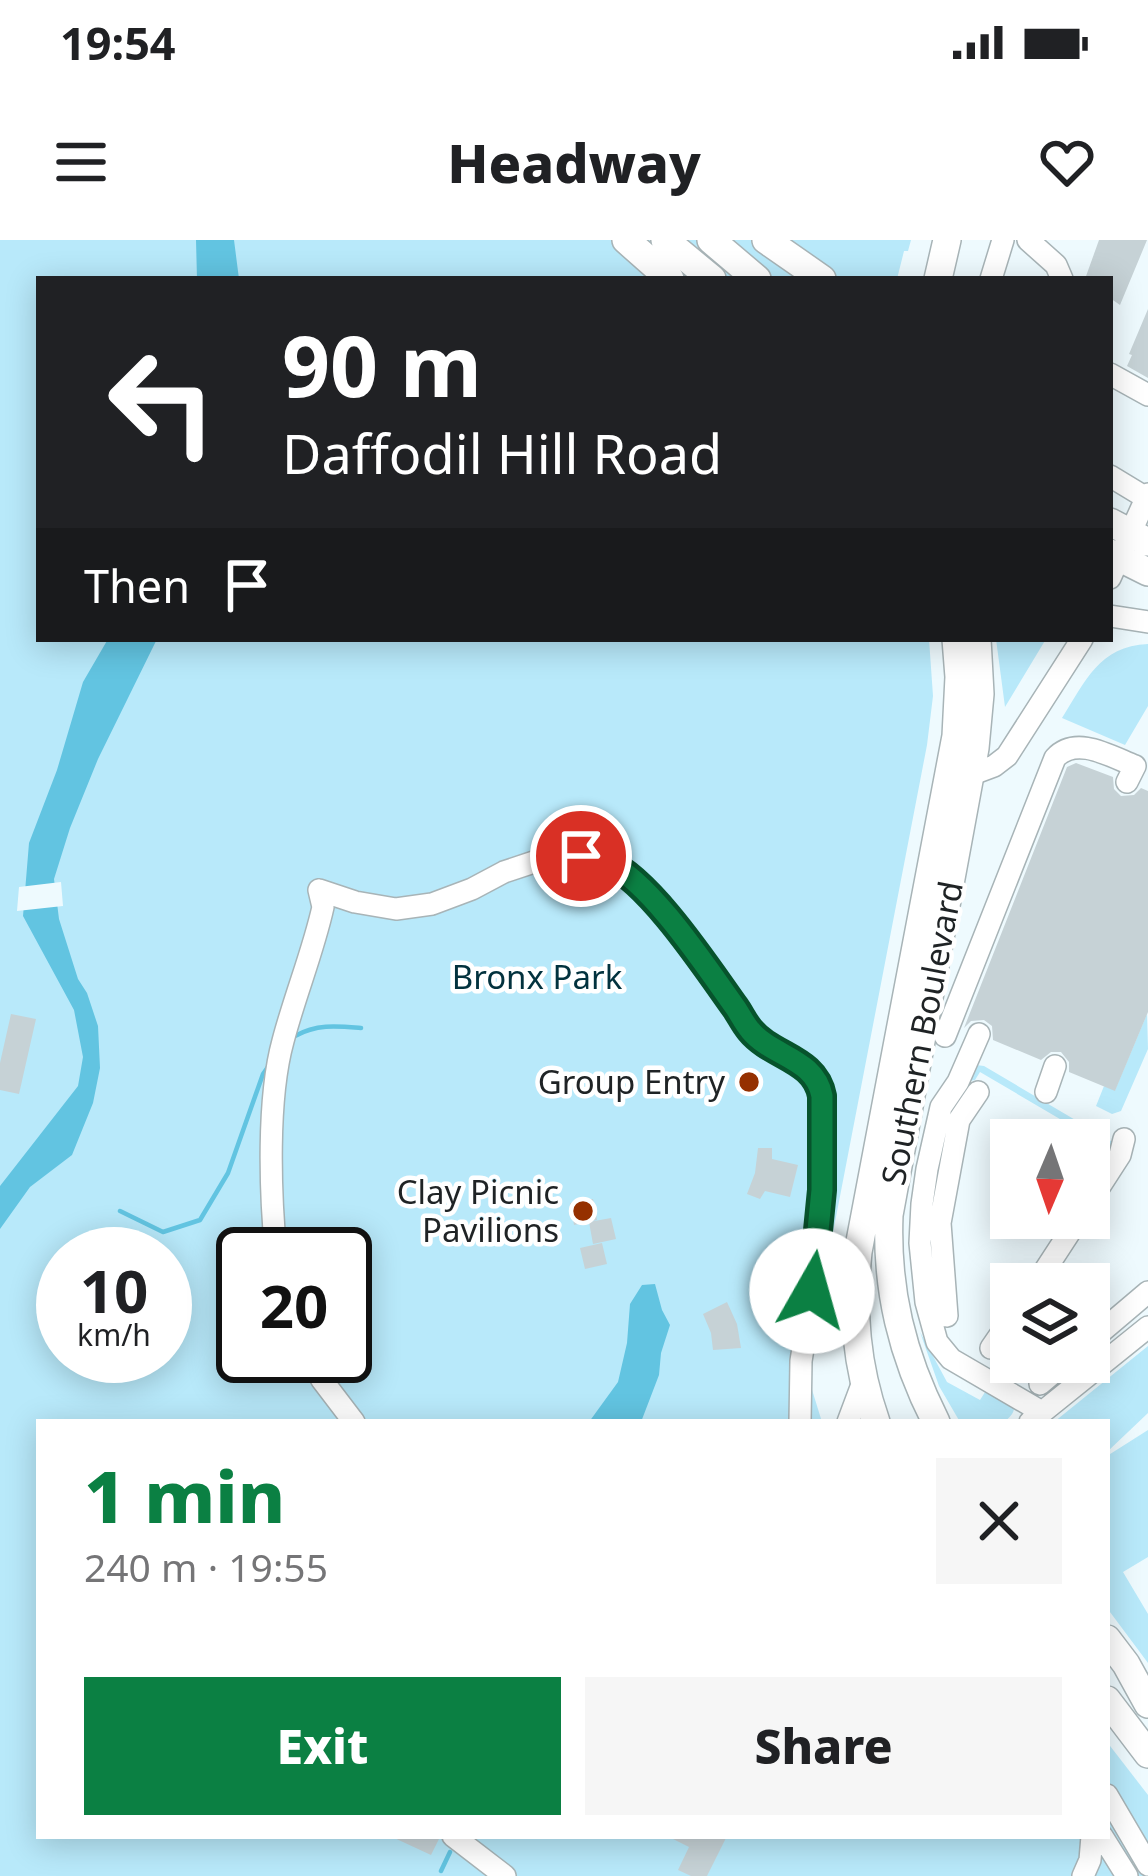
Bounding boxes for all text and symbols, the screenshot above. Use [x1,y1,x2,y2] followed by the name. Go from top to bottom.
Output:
[60,12,176,73] text: 19:54
[447,125,701,199] text: Headway
[48,129,114,195] icon: menu
[1034,129,1100,195] icon: heart
[282,307,482,422] text: 90 m
[84,324,240,480] icon: left
[282,416,722,490] text: Daffodil Hill Road
[214,552,280,618] icon: arrive
[84,555,190,616] text: Then
[530,805,632,907] pin
[548,823,614,889] icon: arrive
[870,877,973,1189] street label: Southern Boulevard
[452,954,623,999] park label: Bronx Park
[538,1059,725,1104] place label: Group Entry
[736,1069,762,1095] marker: Group Entry
[990,1119,1110,1239] north arrow
[990,1119,1110,1383] map controls
[397,1169,559,1252] place label: Clay Picnic Pavilions
[570,1198,596,1224] marker: Clay Picnic Pavilions
[216,1227,372,1383] speed limit sign: 20
[749,1228,875,1354] position arrow
[80,1249,148,1331] text: 10
[990,1263,1110,1383] button: layers
[77,1314,151,1355] text: km/h
[84,1446,285,1544] text: 1 min
[936,1458,1062,1584] button: close
[84,1540,328,1593] text: 240 m · 19:55
[84,1677,561,1815] button: Exit
[585,1677,1062,1815] button: Share

